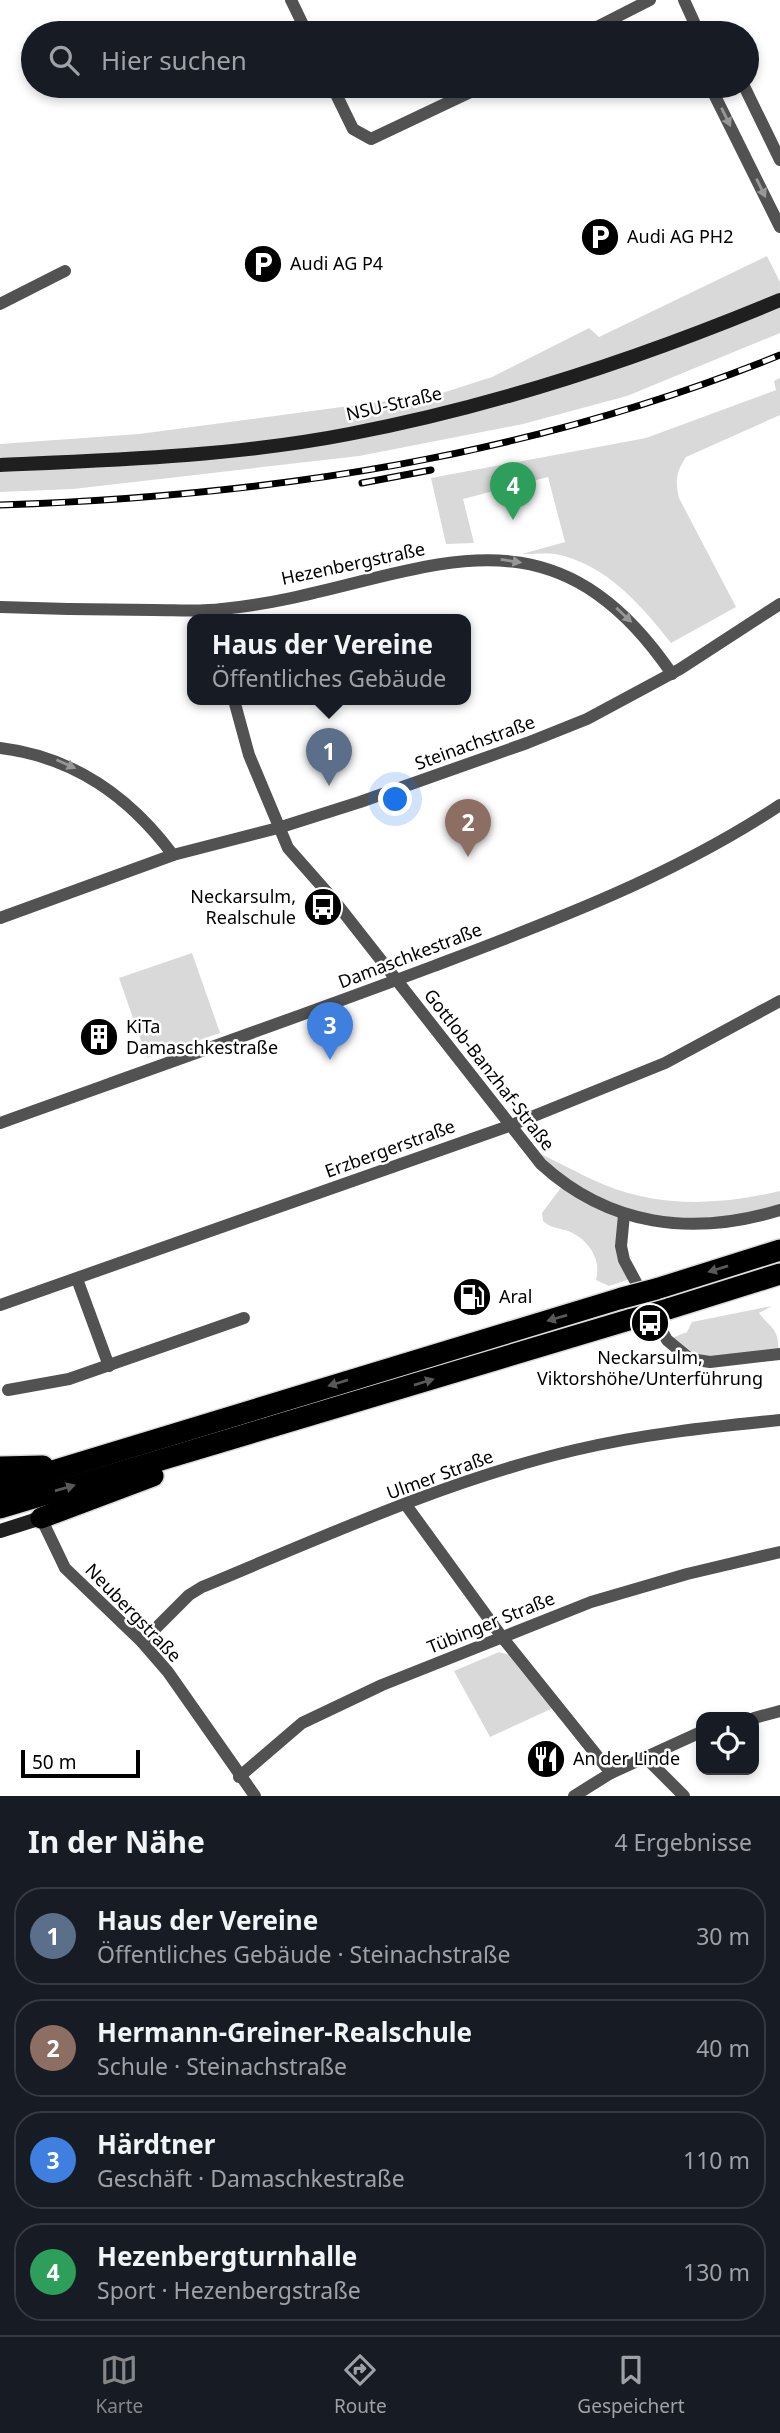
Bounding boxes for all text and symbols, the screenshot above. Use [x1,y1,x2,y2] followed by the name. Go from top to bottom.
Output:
[21,21,759,98] search box
[45,41,83,79] icon: search
[101,42,247,78] text: Hier suchen
[720,107,731,127] one-way arrow
[755,178,766,198] one-way arrow
[579,216,621,258] parking icon: Audi AG PH2
[627,224,733,248] place label: Audi AG PH2
[242,243,284,285] parking icon: Audi AG P4
[290,251,383,275] place label: Audi AG P4
[344,380,444,426] street label: NSU-Straße
[490,462,536,520] pin: 4
[279,536,427,590] street label: Hezenbergstraße
[500,556,522,567] one-way arrow
[616,607,633,624] one-way arrow
[187,614,471,705] popup
[212,626,433,662] text: Haus der Vereine
[212,662,446,694] text: Öffentliches Gebäude
[411,709,538,775] street label: Steinachstraße
[306,728,352,786] pin: 1
[56,758,76,770] one-way arrow
[378,782,412,816] your location
[445,799,491,857] pin: 2
[190,884,296,929] place label: Neckarsulm, Realschule
[302,886,344,928] bus stop icon: Neckarsulm, Realschule
[334,917,485,994] street label: Damaschkestraße
[419,984,561,1155] street label: Gottlob-Banzhaf-Straße
[307,1002,353,1060] pin: 3
[126,1014,278,1059] place label: KiTa Damaschkestraße
[78,1016,120,1058] building icon: KiTa Damaschkestraße
[321,1113,458,1183] street label: Erzbergerstraße
[708,1265,729,1275] one-way arrow
[451,1276,493,1318] fuel station icon: Aral
[499,1284,532,1308] place label: Aral
[629,1302,671,1344] bus stop icon: Neckarsulm, Viktorshöhe/Unterführung
[545,1313,567,1324] one-way arrow
[537,1345,763,1390] place label: Neckarsulm, Viktorshöhe/Unterführung
[414,1377,435,1387] one-way arrow
[328,1378,349,1388] one-way arrow
[383,1444,496,1504] street label: Ulmer Straße
[55,1483,76,1493] one-way arrow
[81,1558,187,1667] street label: Neubergstraße
[423,1586,558,1659] street label: Tübinger Straße
[696,1712,759,1775] map controls
[696,1712,759,1775] button: locate
[525,1738,567,1780] restaurant icon: An der Linde
[573,1746,680,1770] place label: An der Linde
[21,1747,140,1779] scale bar
[32,1749,76,1775] text: 50 m
[28,1821,205,1862] text: In der Nähe
[614,1826,752,1858] text: 4 Ergebnisse
[97,1902,318,1938] text: Haus der Vereine
[46,1920,60,1952] text: 1
[696,1920,750,1952] text: 30 m
[97,1938,511,1970] text: Öffentliches Gebäude · Steinachstraße
[97,2014,472,2050] text: Hermann-Greiner-Realschule
[46,2032,60,2064] text: 2
[696,2032,750,2064] text: 40 m
[97,2050,347,2082] text: Schule · Steinachstraße
[97,2126,215,2162] text: Härdtner
[46,2144,60,2176] text: 3
[683,2144,750,2176] text: 110 m
[97,2162,405,2194] text: Geschäft · Damaschkestraße
[97,2238,357,2274] text: Hezenbergturnhalle
[46,2256,60,2288] text: 4
[683,2256,750,2288] text: 130 m
[97,2274,361,2306] text: Sport · Hezenbergstraße
[95,2351,143,2419] tab: Karte
[334,2351,387,2419] tab: Route
[577,2351,685,2419] tab: Gespeichert

